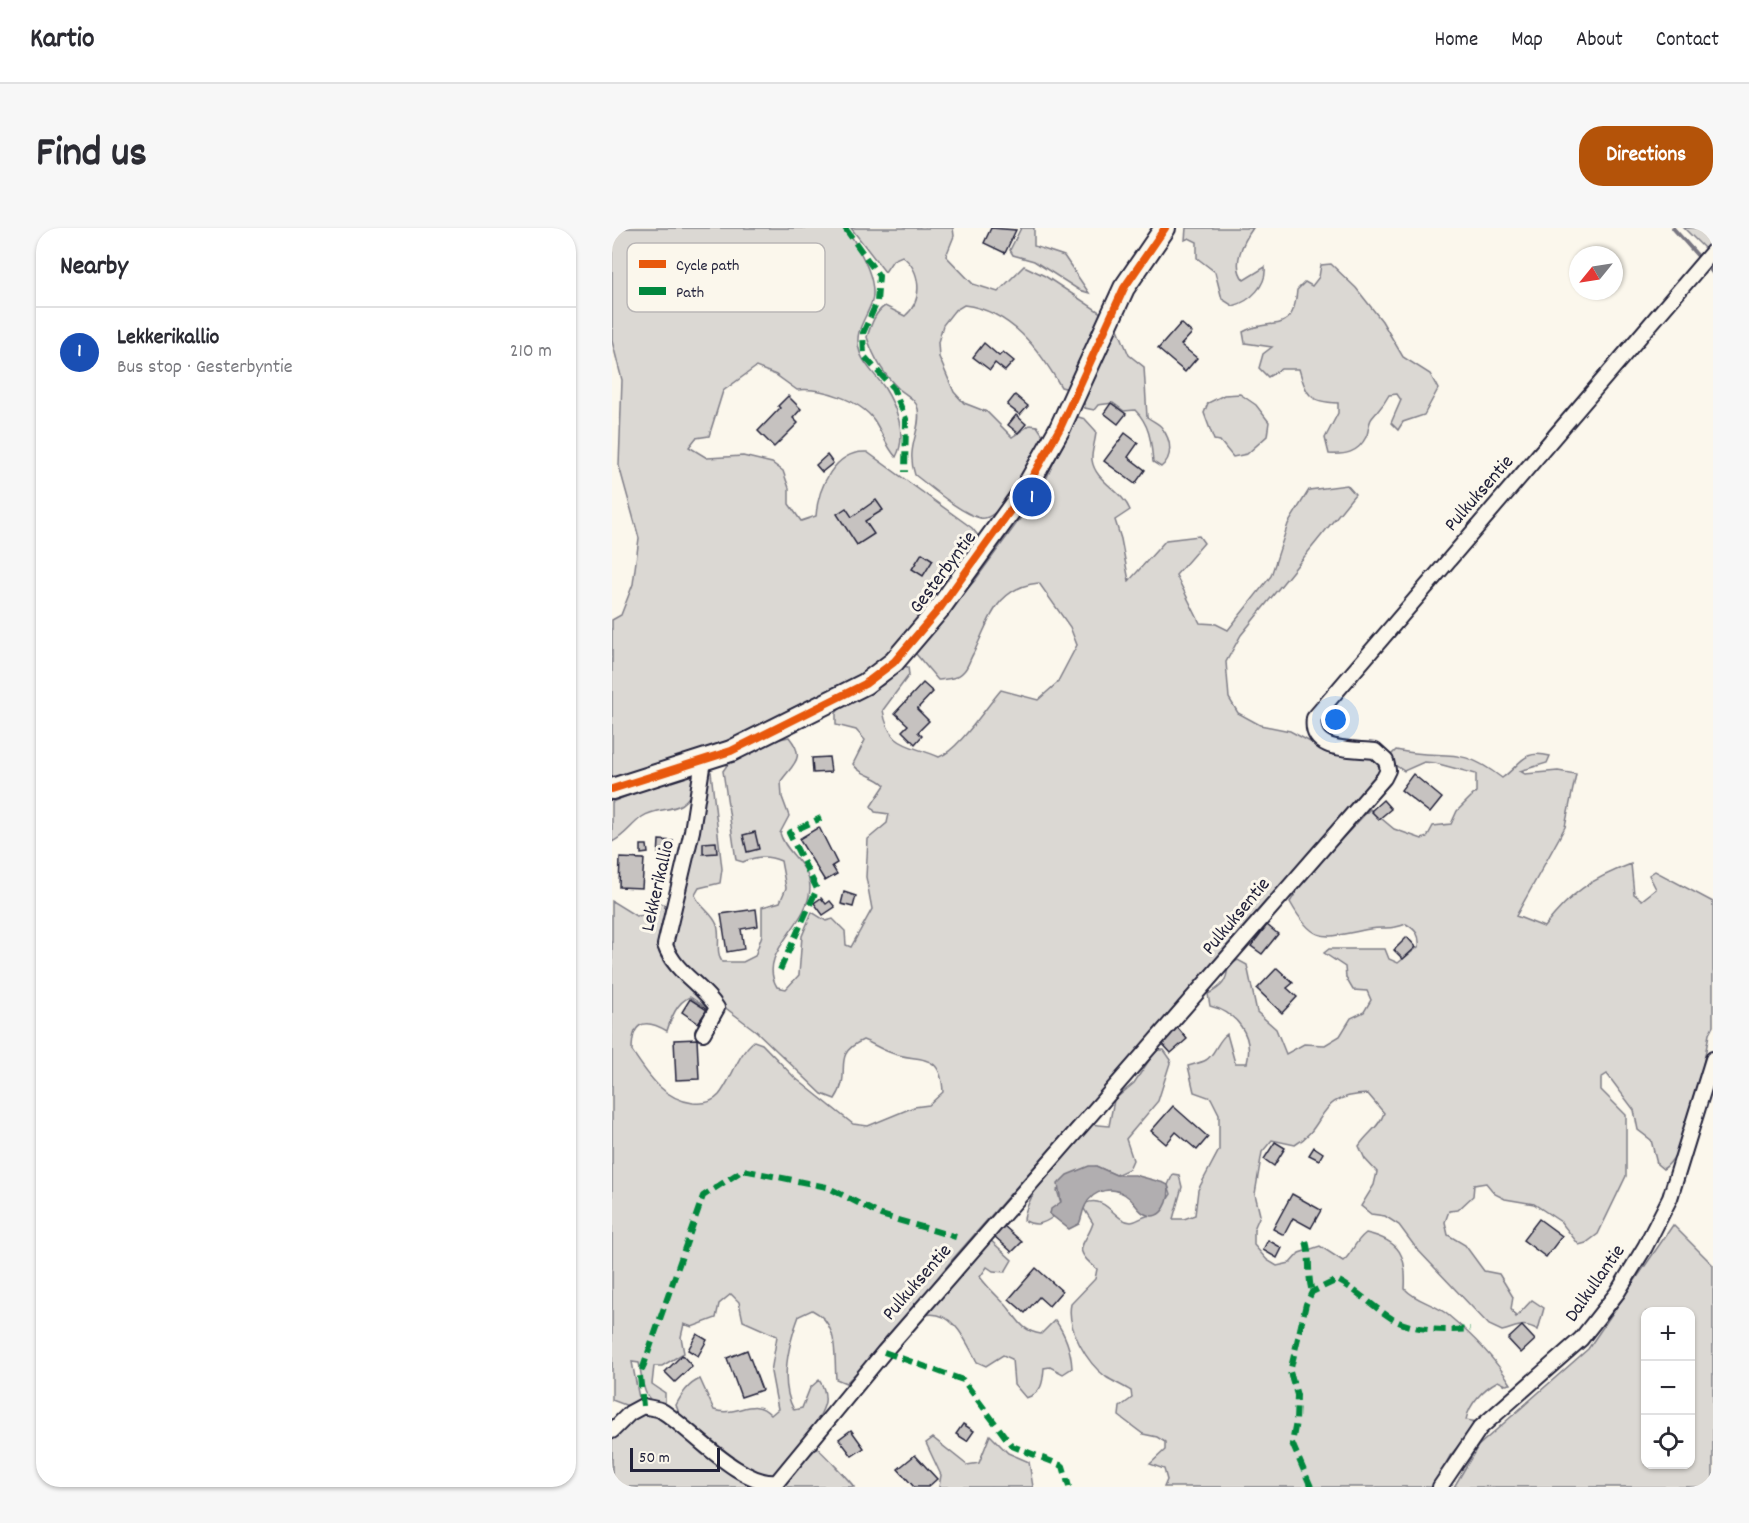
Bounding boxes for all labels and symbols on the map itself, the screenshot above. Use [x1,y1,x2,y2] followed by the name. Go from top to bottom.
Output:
[627,243,825,312] legend
[1569,246,1623,300] north arrow
[676,255,739,278] text: Cycle path
[676,282,704,305] text: Path
[1439,449,1521,539] street label: Pulkuksentie
[1012,474,1052,520] pin: 1
[904,526,984,620] street label: Gesterbyntie
[1321,705,1350,734] your location
[635,837,683,934] street label: Lekkerikallio
[1196,872,1278,962] street label: Pulkuksentie
[877,1238,959,1328] street label: Pulkuksentie
[1559,1239,1633,1329] street label: Dalkullantie
[630,1445,720,1472] scale bar

